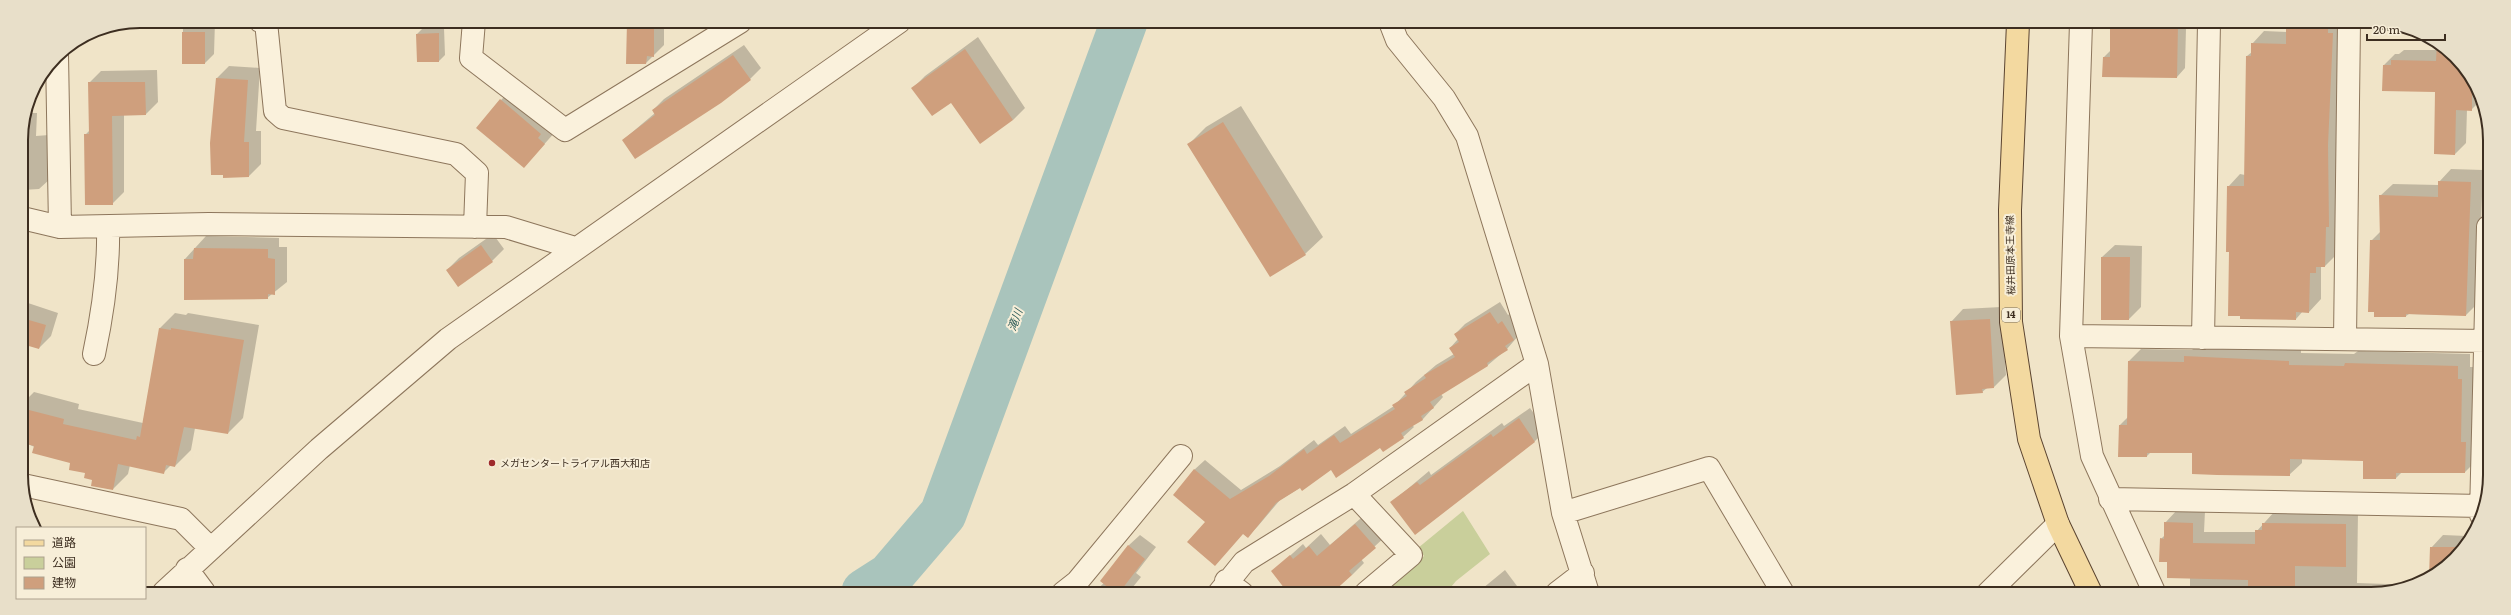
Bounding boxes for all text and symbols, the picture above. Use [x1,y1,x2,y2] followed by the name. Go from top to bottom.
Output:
[2367,16,2445,42] scale bar
[2373,20,2400,38] text: 20 m
[2001,215,2018,295] street label: 桜井田原本王寺線
[1003,306,1026,333] water label: 滝川
[2002,308,2020,322] road number: 14
[500,455,650,470] place label: メガセンタートライアル西大和店
[487,458,497,468] marker: メガセンタートライアル西大和店
[16,527,146,599] legend
[52,533,76,551] text: 道路
[52,553,76,571] text: 公園
[52,573,76,591] text: 建物

